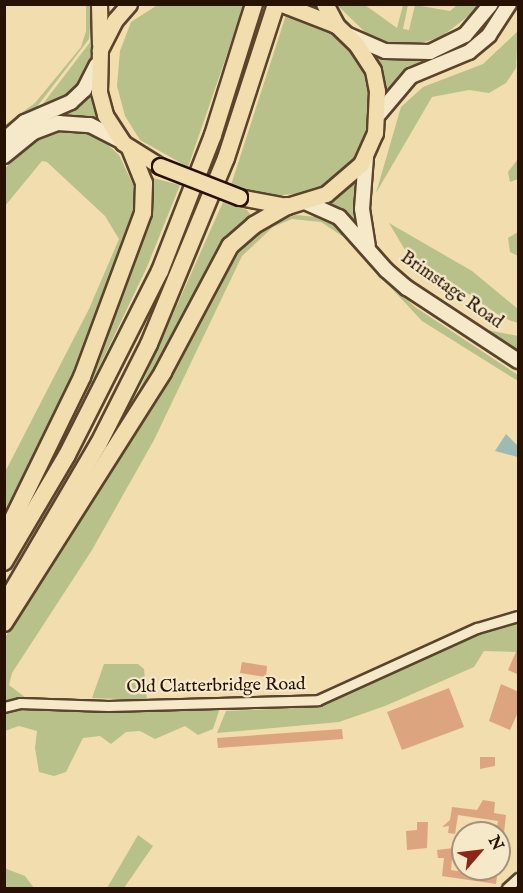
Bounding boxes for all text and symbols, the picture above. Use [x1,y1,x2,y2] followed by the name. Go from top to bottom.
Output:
[396,248,506,334] street label: Brimstage Road
[126,675,306,699] street label: Old Clatterbridge Road
[451,821,511,881] north arrow
[483,833,507,854] text: N

